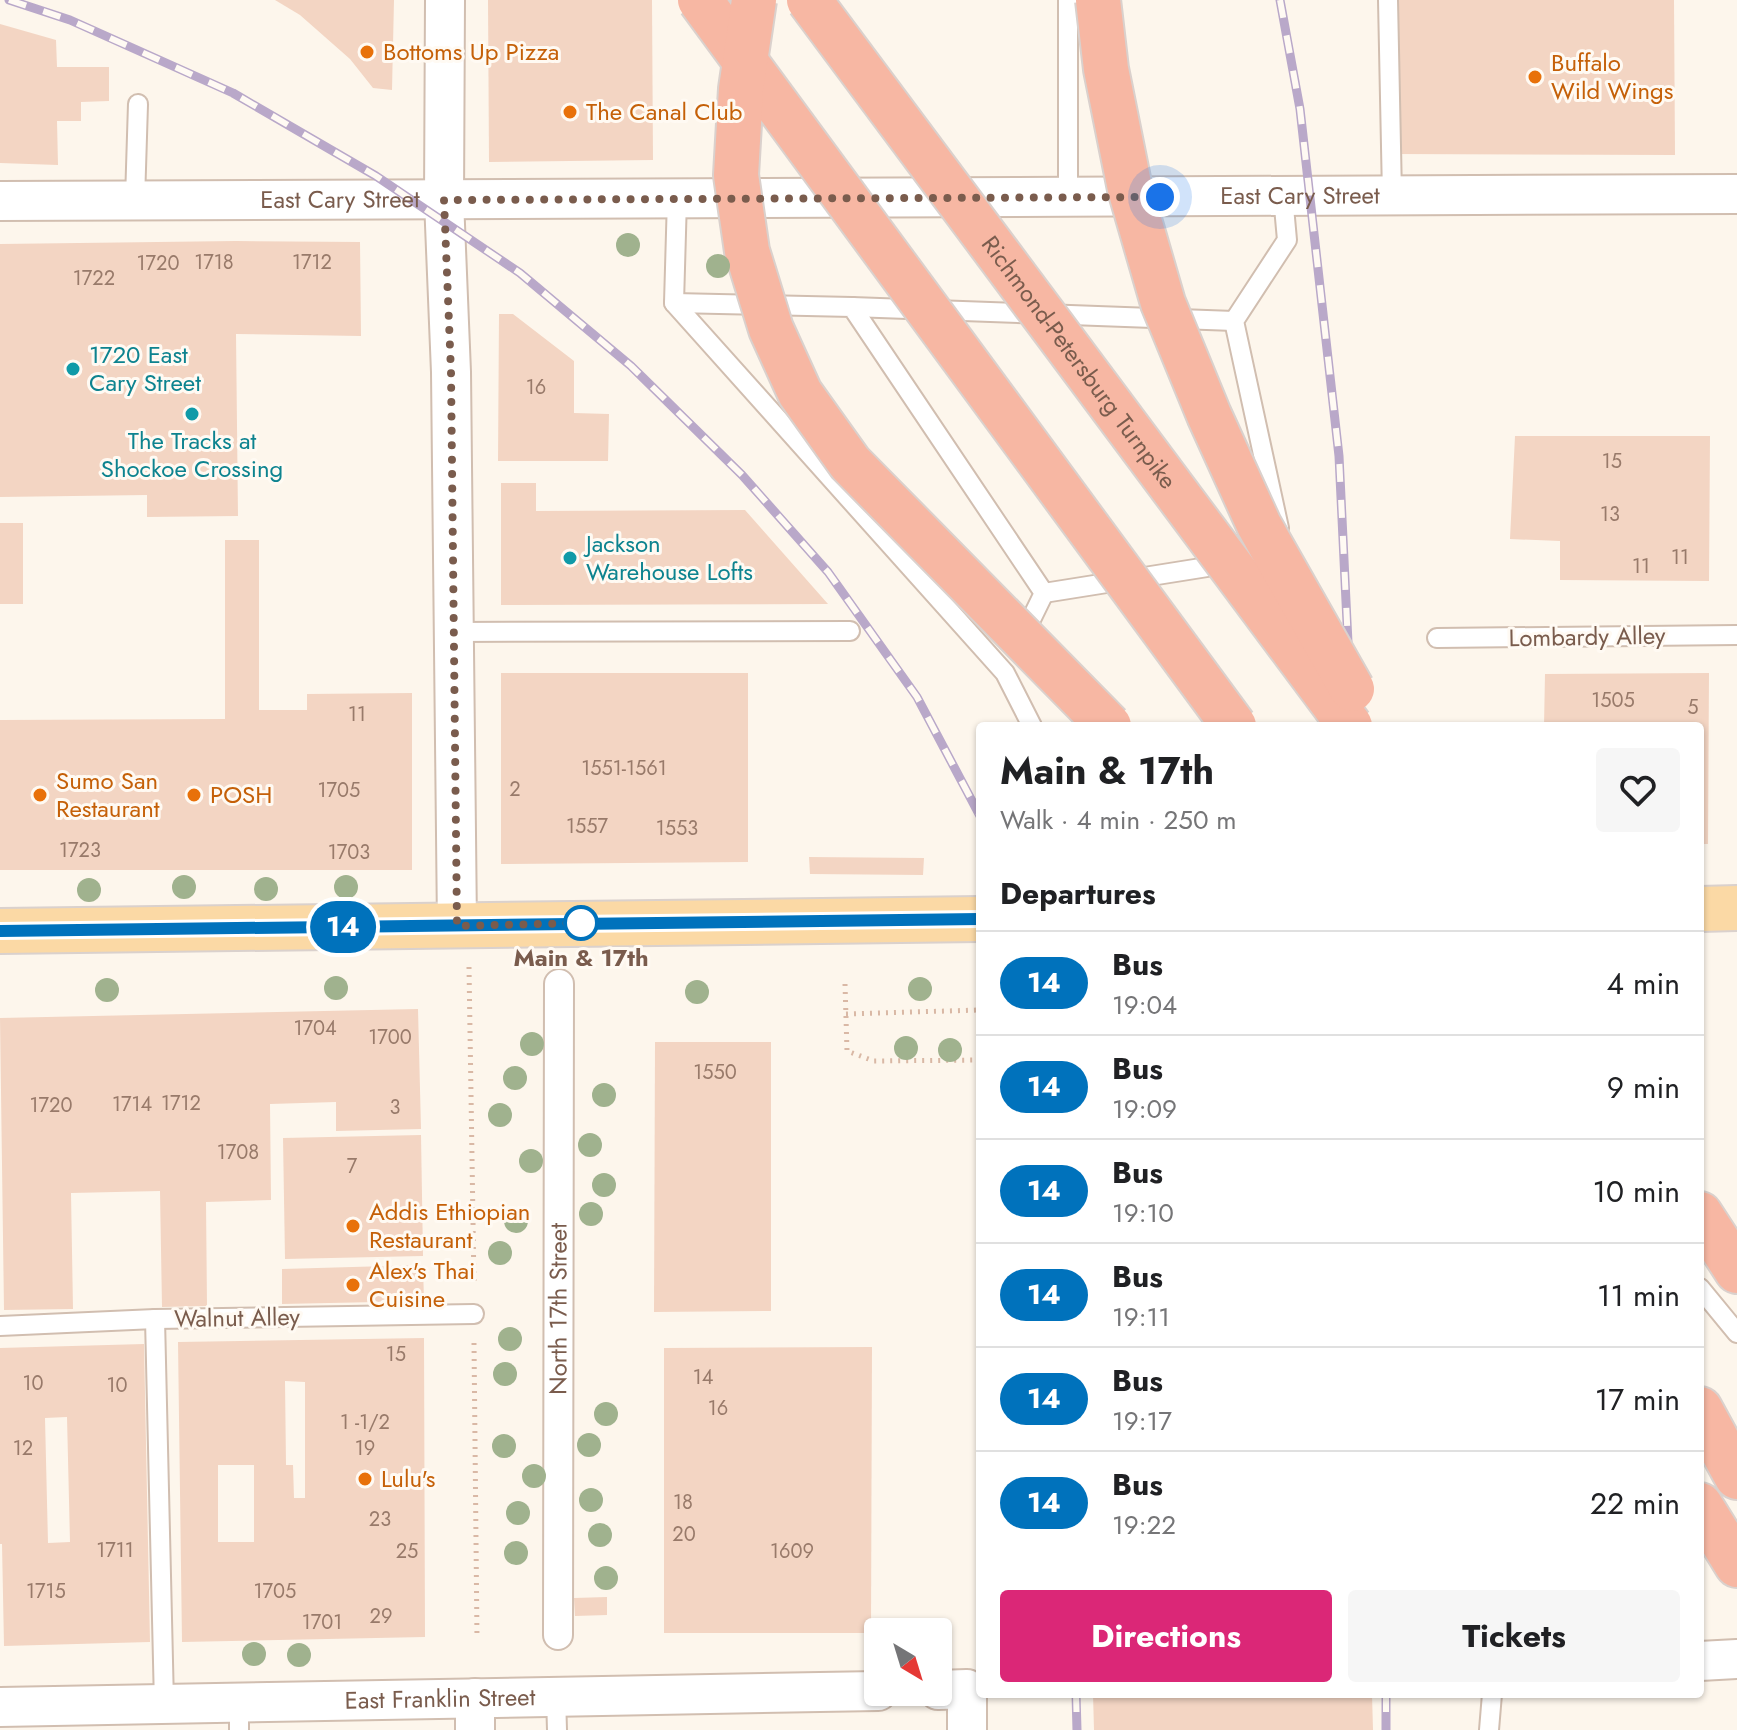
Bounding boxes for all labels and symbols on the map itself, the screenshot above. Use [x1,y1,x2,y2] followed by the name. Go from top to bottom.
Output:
[383,34,559,69] place label: Bottoms Up Pizza
[358,43,376,61] marker: Bottoms Up Pizza
[1551,45,1673,108] place label: Buffalo Wild Wings
[1526,68,1544,86] marker: Buffalo Wild Wings
[586,94,742,129] place label: The Canal Club
[561,103,579,121] marker: The Canal Club
[1140,177,1180,217] your location
[1220,177,1380,213] street label: East Cary Street
[260,181,420,217] street label: East Cary Street
[973,228,1186,496] street label: Richmond-Petersburg Turnpike
[194,248,234,277] house number: 1718
[292,248,332,277] house number: 1712
[137,249,179,278] house number: 1720
[73,264,115,293] house number: 1722
[89,337,201,400] place label: 1720 East Cary Street
[64,360,82,378] marker: 1720 East Cary Street
[526,373,546,402] house number: 16
[183,405,201,423] marker: The Tracks at Shockoe Crossing
[101,423,283,486] place label: The Tracks at Shockoe Crossing
[1602,447,1622,476] house number: 15
[1600,500,1620,529] house number: 13
[583,526,753,589] place label: Jackson Warehouse Lofts
[1671,543,1689,572] house number: 11
[561,549,579,567] marker: Jackson Warehouse Lofts
[1632,552,1650,581] house number: 11
[1508,618,1666,655] street label: Lombardy Alley
[1591,686,1635,715] house number: 1505
[1687,693,1699,722] house number: 5
[348,700,366,729] house number: 11
[581,754,667,783] house number: 1551-1561
[56,763,160,826] place label: Sumo San Restaurant
[509,775,521,804] house number: 2
[318,776,360,805] house number: 1705
[210,777,272,812] place label: POSH
[31,786,49,804] marker: Sumo San Restaurant
[185,786,203,804] marker: POSH
[566,812,609,841] house number: 1557
[656,814,698,843] house number: 1553
[59,836,101,865] house number: 1723
[328,838,370,867] house number: 1703
[307,901,379,953] line badge: 14
[564,906,598,940] marker: Main & 17th
[513,940,649,975] place label: Main & 17th
[293,1014,337,1043] house number: 1704
[368,1023,412,1052] house number: 1700
[693,1058,737,1087] house number: 1550
[161,1089,201,1118] house number: 1712
[112,1090,152,1119] house number: 1714
[30,1091,72,1120] house number: 1720
[390,1093,401,1122] house number: 3
[217,1138,259,1167] house number: 1708
[347,1152,358,1181] house number: 7
[369,1194,530,1257] place label: Addis Ethiopian Restaurant
[344,1217,362,1235] marker: Addis Ethiopian Restaurant
[540,1223,576,1395] street label: North 17th Street
[369,1253,475,1316] place label: Alex's Thai Cuisine
[344,1276,362,1294] marker: Alex's Thai Cuisine
[174,1299,301,1336] street label: Walnut Alley
[386,1340,406,1369] house number: 15
[693,1363,714,1392] house number: 14
[23,1369,44,1398] house number: 10
[107,1371,128,1400] house number: 10
[708,1394,728,1423] house number: 16
[340,1408,390,1437] house number: 1 -1/2
[13,1434,33,1463] house number: 12
[355,1434,375,1463] house number: 19
[381,1461,435,1496] place label: Lulu's
[356,1470,374,1488] marker: Lulu's
[673,1488,693,1517] house number: 18
[369,1505,391,1534] house number: 23
[672,1520,696,1549] house number: 20
[96,1536,134,1565] house number: 1711
[396,1537,418,1566] house number: 25
[770,1537,814,1566] house number: 1609
[26,1577,66,1606] house number: 1715
[254,1577,296,1606] house number: 1705
[370,1602,392,1631] house number: 29
[302,1608,342,1637] house number: 1701
[864,1618,952,1706] north arrow
[344,1679,536,1718] street label: East Franklin Street

